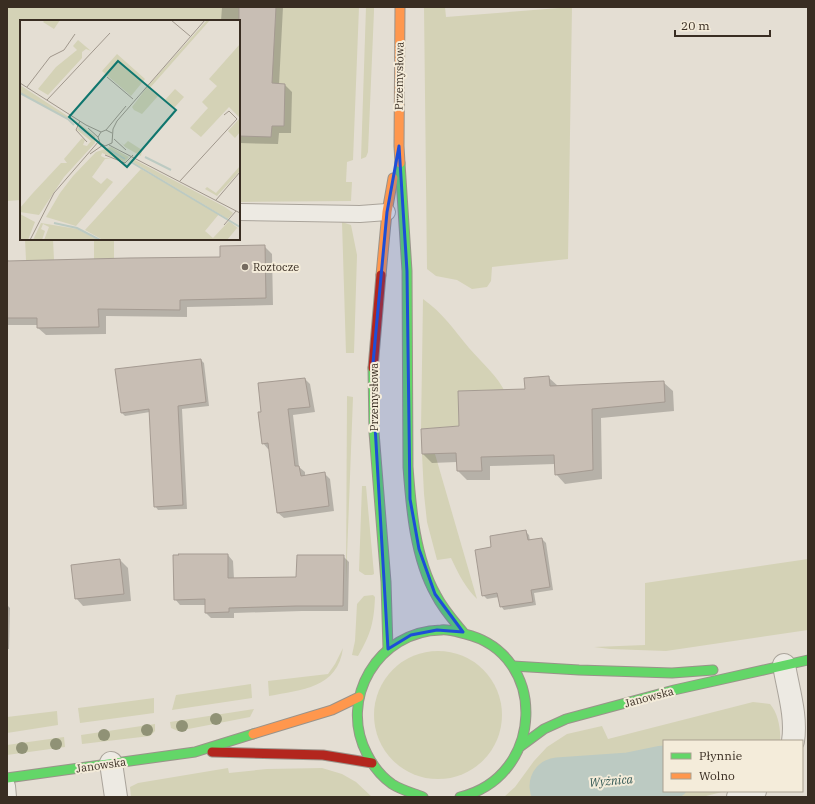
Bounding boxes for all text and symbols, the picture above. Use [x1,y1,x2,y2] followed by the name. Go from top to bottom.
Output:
[675,12,770,38] scale bar
[681,18,710,33] text: 20 m
[20,20,240,240] inset map
[391,42,407,110] street label: Przemysłowa
[253,260,299,274] place label: Roztocze
[240,262,250,272] marker: Roztocze
[367,363,381,431] street label: Przemysłowa
[623,684,675,710] street label: Janowska
[663,740,803,792] legend
[699,748,742,763] text: Płynnie
[75,755,127,775] street label: Janowska
[699,768,735,783] text: Wolno
[588,771,634,790] water label: Wyżnica

